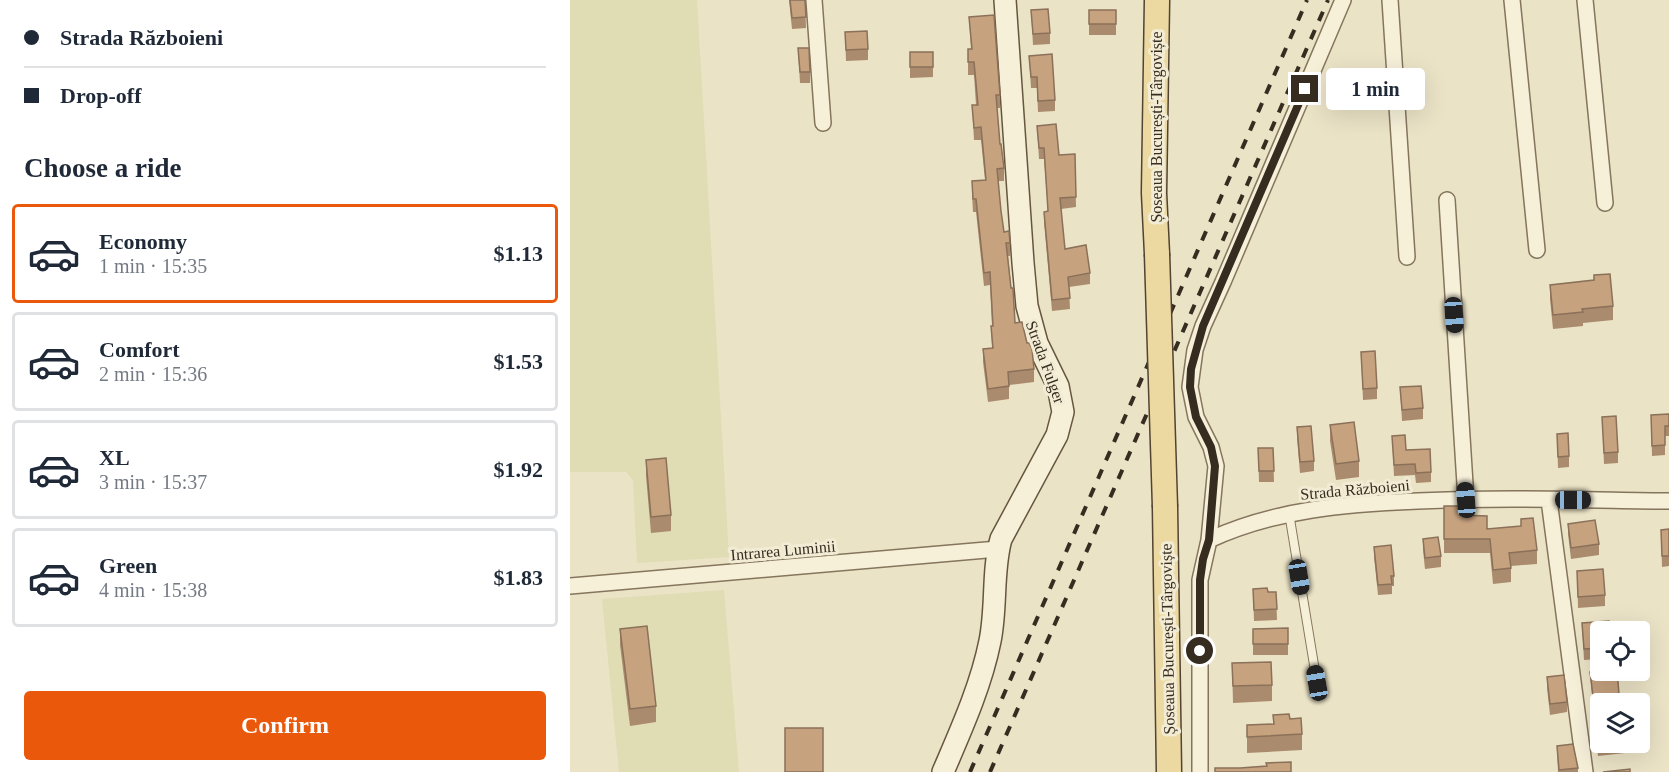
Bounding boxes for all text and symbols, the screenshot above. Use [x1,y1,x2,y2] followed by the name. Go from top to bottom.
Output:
[60,25,223,50] text: Strada Războieni
[1148,31,1166,223] street label: Șoseaua București-Târgoviște
[1326,68,1425,110] callout: 1 min
[1291,75,1318,102] route end
[1351,78,1400,100] text: 1 min
[60,83,141,108] text: Drop-off
[24,153,182,183] text: Choose a ride
[27,227,81,281] icon: car
[99,229,187,254] text: Economy
[494,241,543,266] text: $1.13
[99,255,207,277] text: 1 min · 15:35
[1444,296,1464,334] car
[1022,319,1069,407] street label: Strada Fulger
[27,335,81,389] icon: car
[99,337,180,362] text: Comfort
[494,349,543,374] text: $1.53
[99,363,207,385] text: 2 min · 15:36
[27,443,81,497] icon: car
[99,445,130,470] text: XL
[494,457,543,482] text: $1.92
[99,471,207,493] text: 3 min · 15:37
[1300,476,1411,503] street label: Strada Războieni
[1456,481,1476,519] car
[1555,491,1591,509] car
[730,537,837,564] street label: Intrarea Luminii
[1157,543,1179,735] street label: Șoseaua București-Târgoviște
[27,551,81,605] icon: car
[99,553,157,578] text: Green
[1287,558,1311,596] car
[494,565,543,590] text: $1.83
[99,579,207,601] text: 4 min · 15:38
[1590,621,1650,753] map controls
[1590,621,1650,681] button: locate
[1186,637,1213,664] route start
[1305,664,1329,702] car
[24,691,546,760] button: Confirm
[1590,693,1650,753] button: layers

